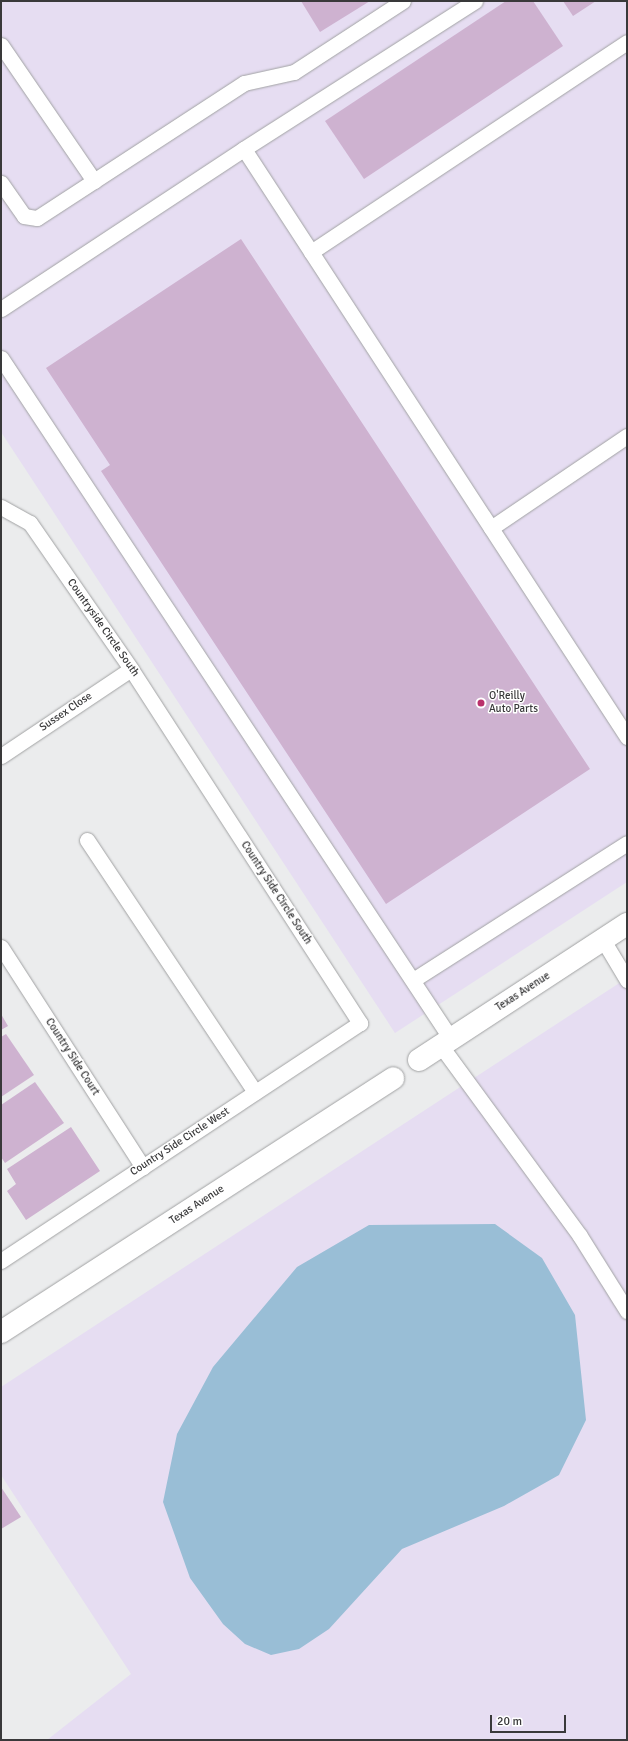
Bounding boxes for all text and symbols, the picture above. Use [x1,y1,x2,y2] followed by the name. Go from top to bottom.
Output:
[64,576,142,680] street label: Countryside Circle South
[37,690,95,734] street label: Sussex Close
[489,690,538,716] place label: O'Reilly Auto Parts
[476,698,486,708] marker: O'Reilly Auto Parts
[238,839,314,947] street label: Country Side Circle South
[493,970,553,1014] street label: Texas Avenue
[42,1016,102,1098] street label: Country Side Court
[128,1105,232,1179] street label: Country Side Circle West
[167,1183,227,1227] street label: Texas Avenue
[492,1707,568,1733] scale bar
[497,1714,522,1729] text: 20 m

